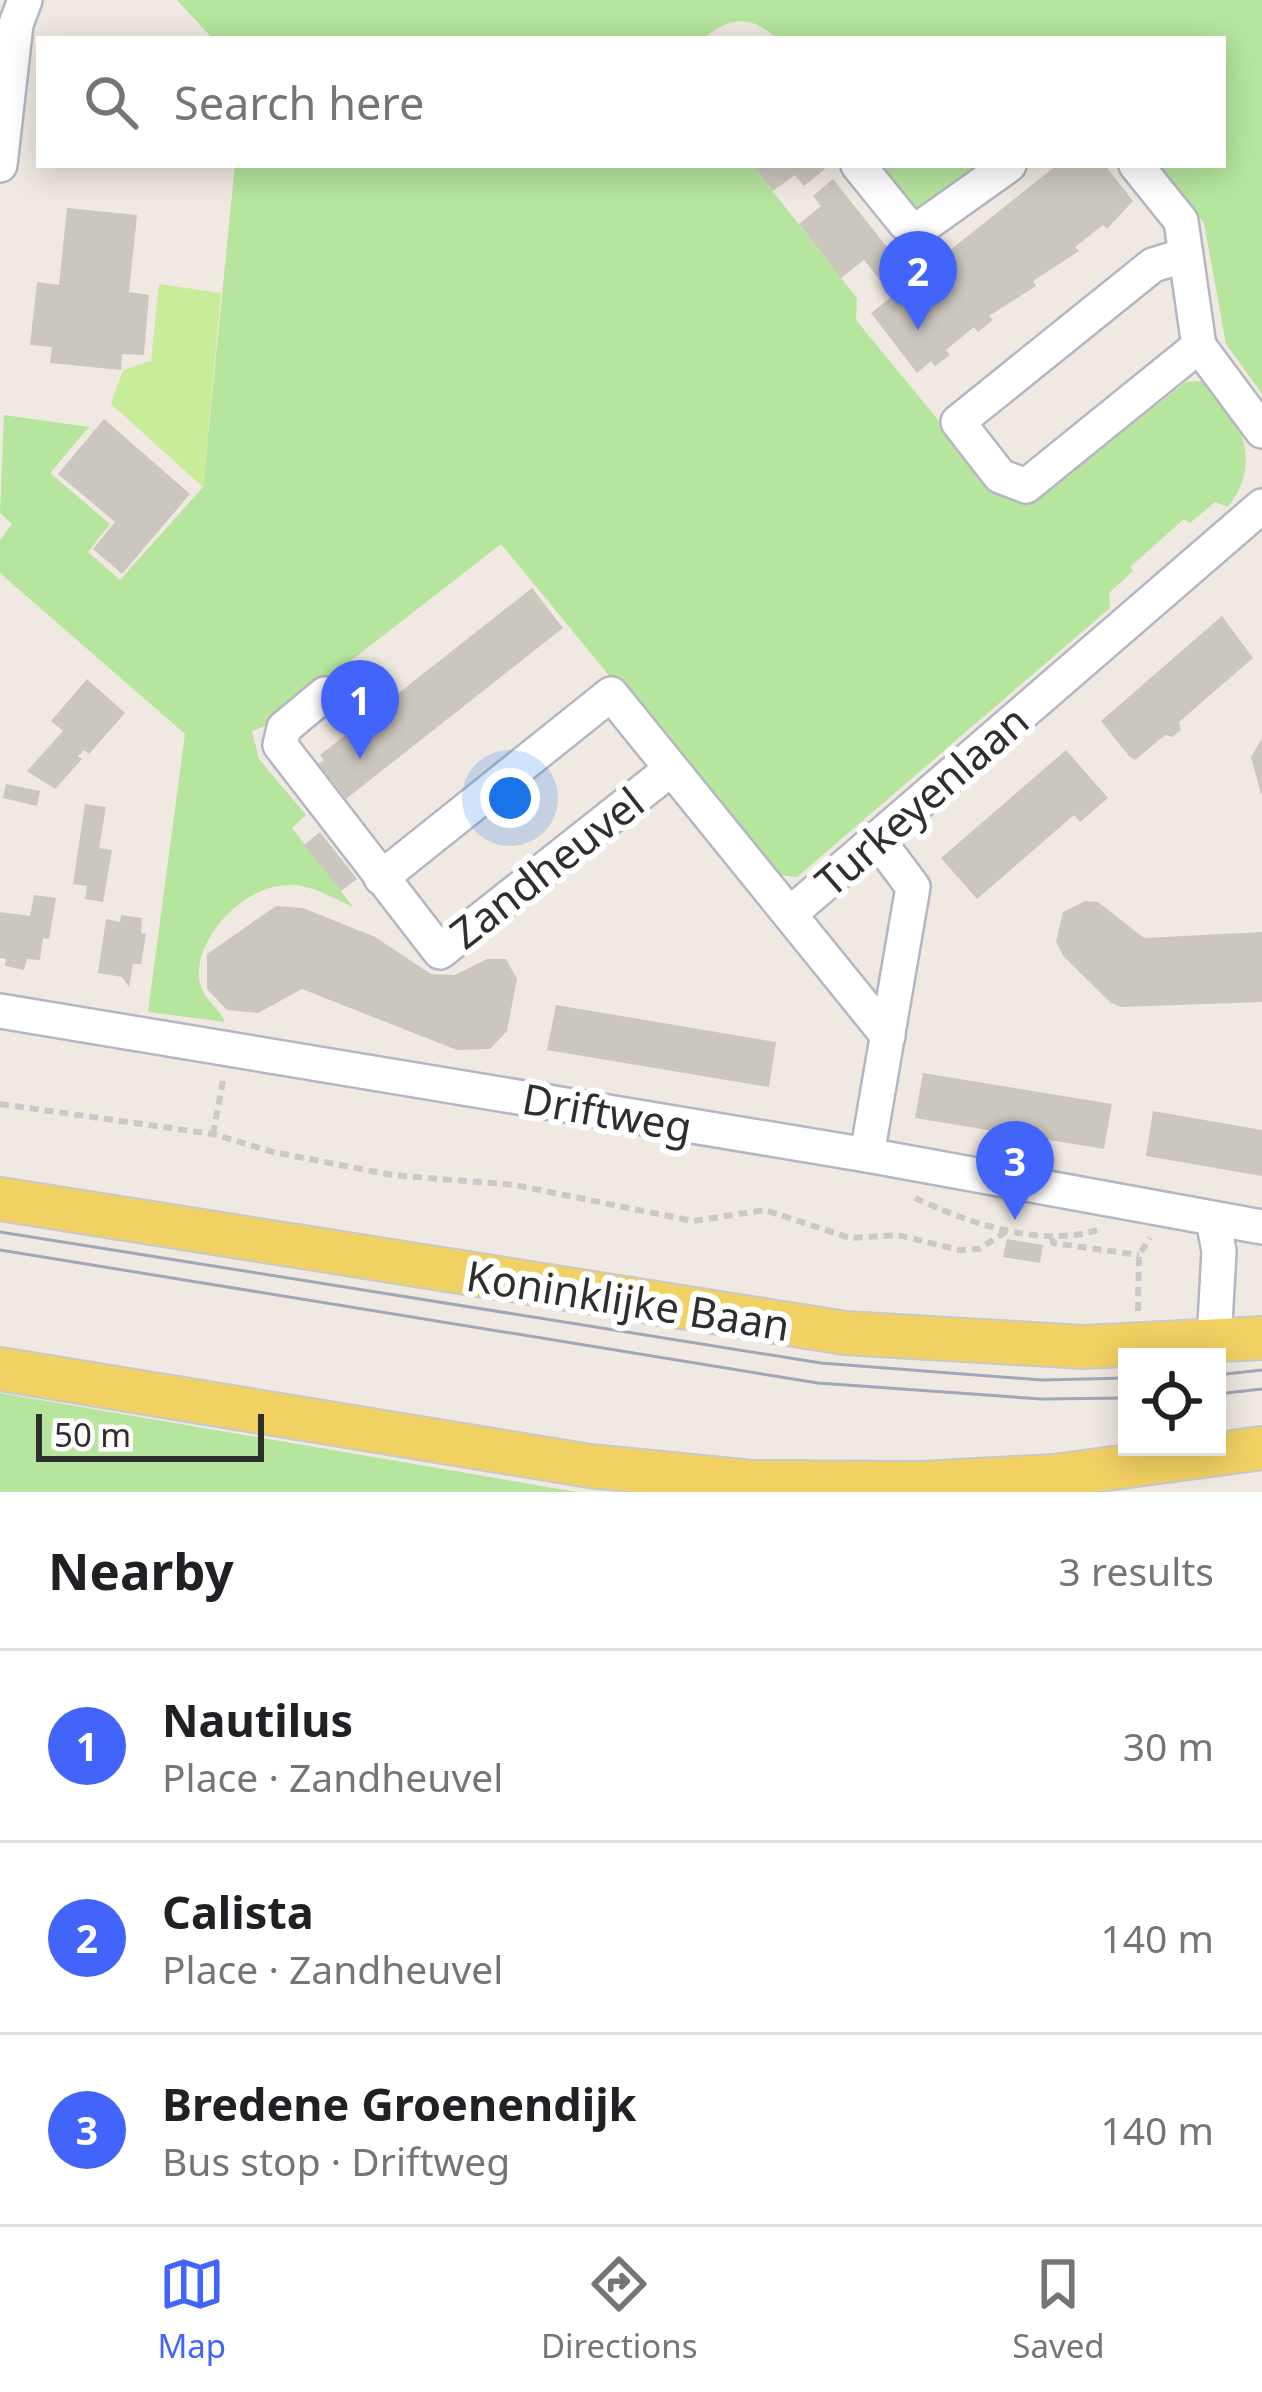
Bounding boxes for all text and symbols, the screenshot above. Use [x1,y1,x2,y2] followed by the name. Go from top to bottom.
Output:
[36,36,1226,168] search box
[78,69,144,135] icon: search
[174,72,424,133] text: Search here
[879,231,957,330] pin: 2
[321,660,399,759] pin: 1
[802,691,1040,908] street label: Turkeyenlaan
[480,768,540,828] your location
[438,773,655,960] street label: Zandheuvel
[518,1069,696,1154] street label: Driftweg
[976,1121,1054,1220] pin: 3
[463,1246,794,1353] street label: Koninklijke Baan
[1118,1348,1226,1456] map controls
[1118,1348,1226,1456] button: locate
[36,1408,264,1461] scale bar
[54,1412,131,1457] text: 50 m
[48,1535,234,1605] text: Nearby
[1059,1544,1214,1597] text: 3 results
[162,1689,353,1750] text: Nautilus
[76,1719,98,1772] text: 1
[1123,1719,1214,1772] text: 30 m
[162,1750,503,1803] text: Place · Zandheuvel
[162,1881,314,1942] text: Calista
[76,1911,98,1964] text: 2
[1100,1911,1214,1964] text: 140 m
[162,1942,503,1995] text: Place · Zandheuvel
[162,2073,636,2134] text: Bredene Groenendijk
[76,2103,98,2156] text: 3
[1100,2103,1214,2156] text: 140 m
[162,2134,510,2187] text: Bus stop · Driftweg
[157,2251,226,2368] tab: Map
[541,2251,698,2368] tab: Directions
[1012,2251,1105,2368] tab: Saved

